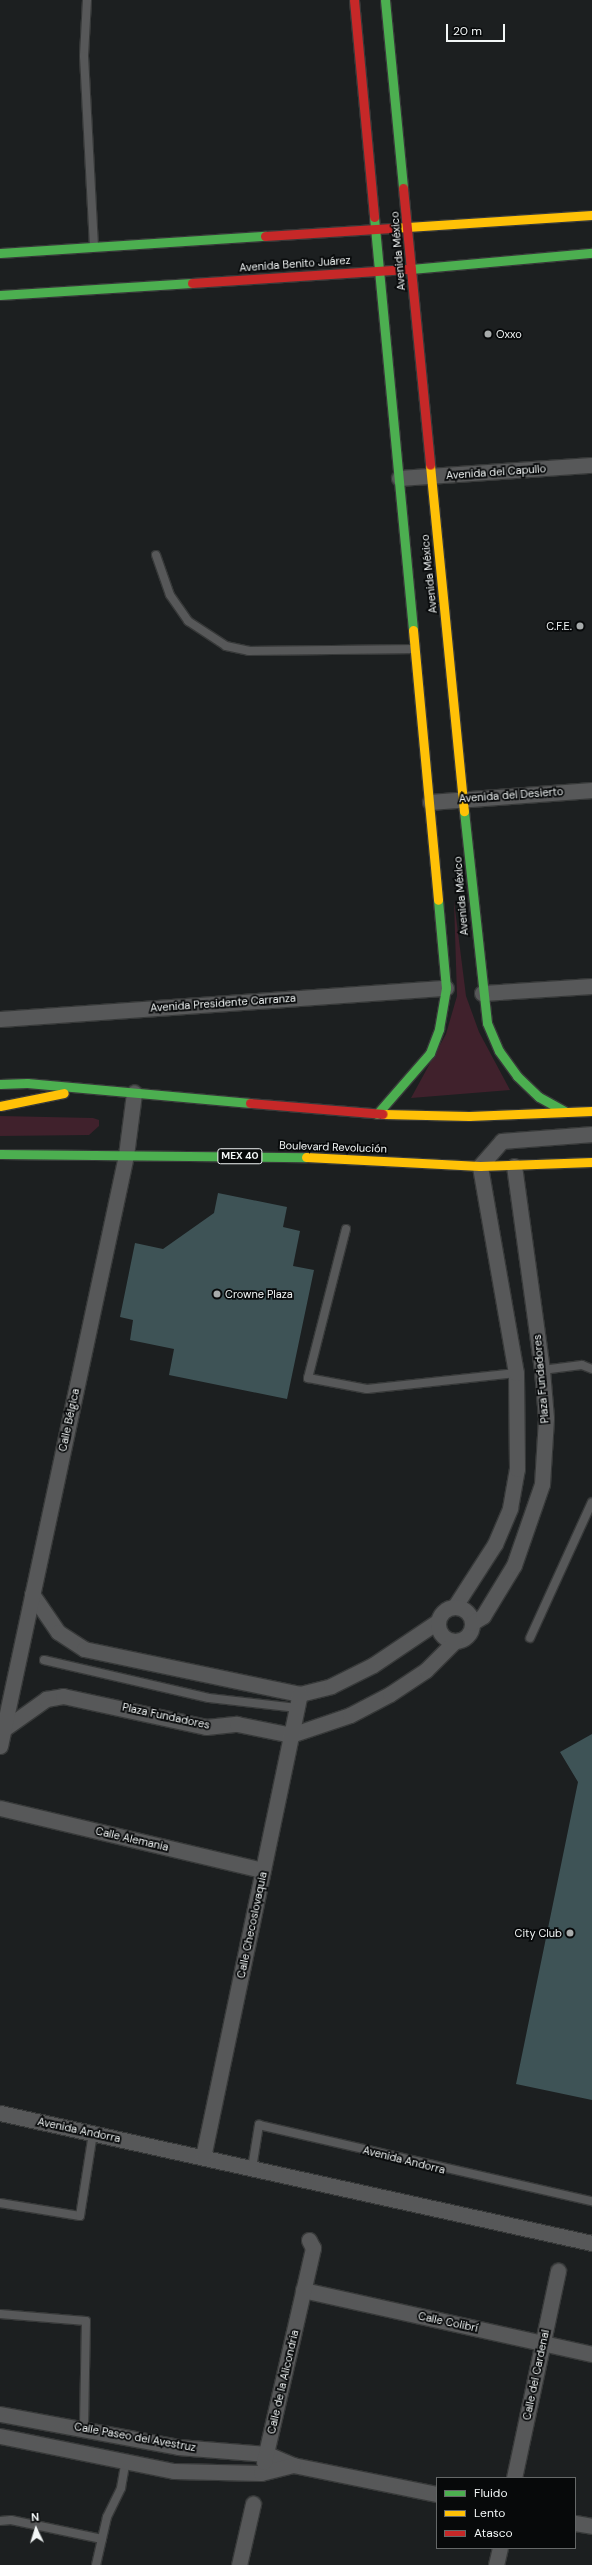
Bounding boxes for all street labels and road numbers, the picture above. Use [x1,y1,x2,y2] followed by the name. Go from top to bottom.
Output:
[388,211,408,291] street label: Avenida México
[239,254,351,274] street label: Avenida Benito Juárez
[446,462,546,482] street label: Avenida del Capullo
[418,534,440,614] street label: Avenida México
[458,785,564,805] street label: Avenida del Desierto
[451,856,471,936] street label: Avenida México
[150,991,296,1015] street label: Avenida Presidente Carranza
[279,1139,387,1155] street label: Boulevard Revolución
[217,1148,263,1164] road number: MEX 40
[531,1334,551,1424] street label: Plaza Fundadores
[56,1387,82,1453] street label: Calle Bélgica
[121,1700,211,1732] street label: Plaza Fundadores
[94,1824,170,1854] street label: Calle Alemania
[234,1870,270,1980] street label: Calle Checoslovaquia
[36,2115,122,2145] street label: Avenida Andorra
[361,2143,447,2177] street label: Avenida Andorra
[417,2309,479,2335] street label: Calle Colibrí
[265,2329,301,2435] street label: Calle de la Alicondria
[520,2329,552,2421] street label: Calle del Cardenal
[73,2420,197,2454] street label: Calle Paseo del Avestruz

